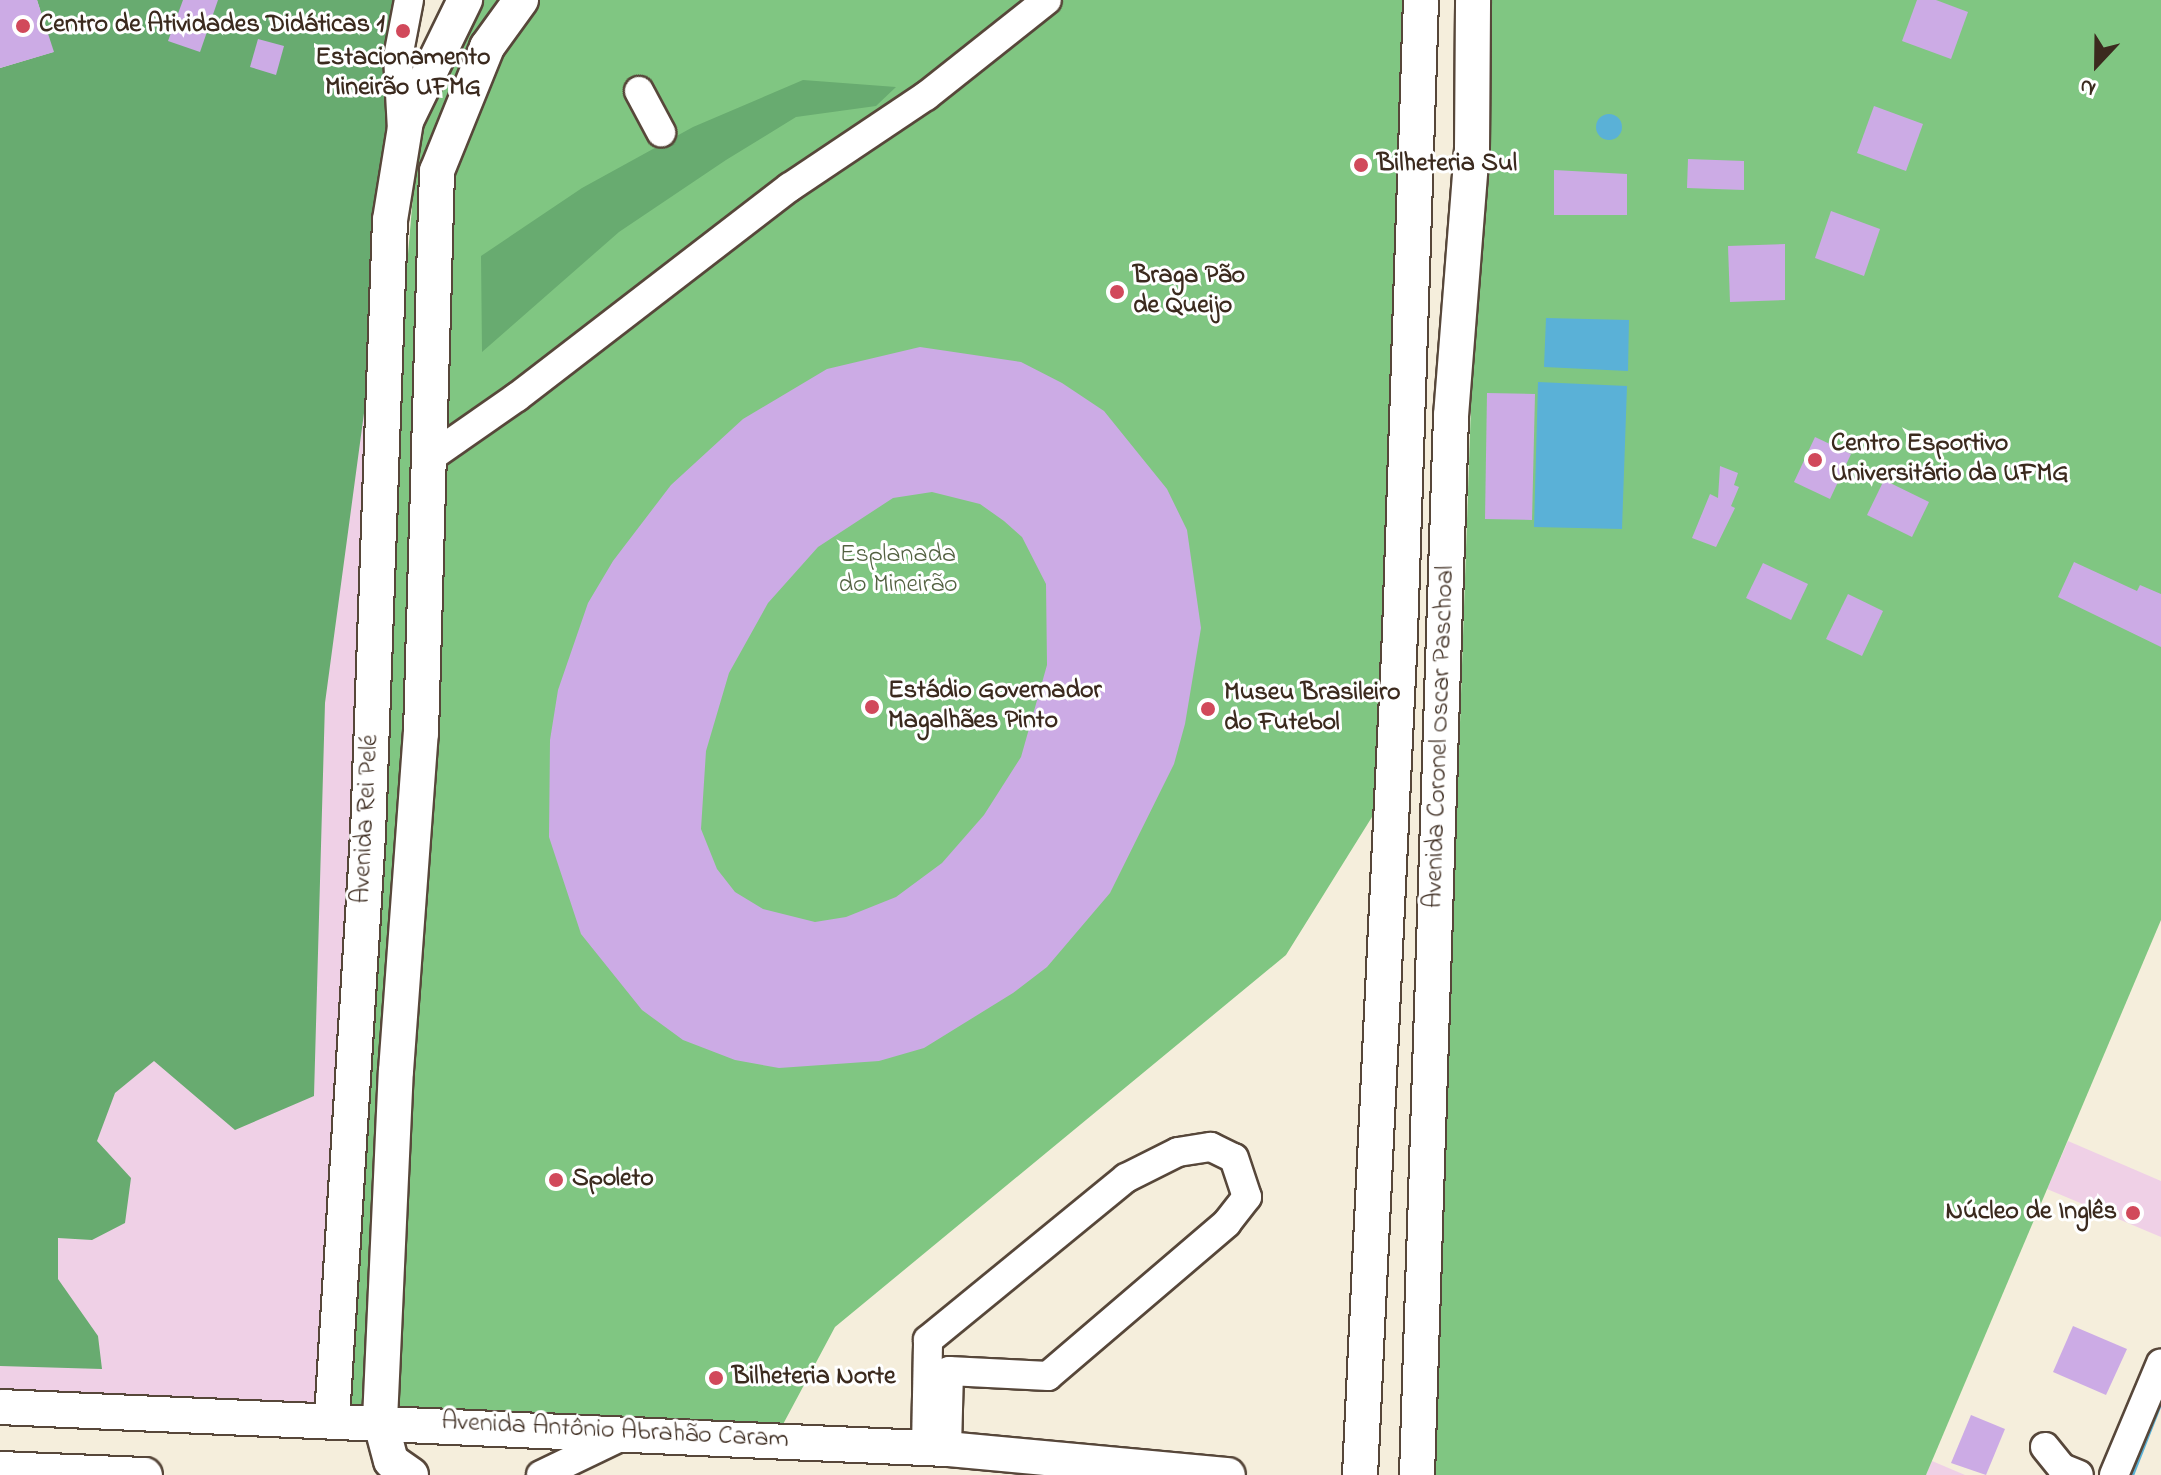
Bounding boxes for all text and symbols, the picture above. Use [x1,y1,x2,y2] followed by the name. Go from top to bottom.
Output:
[39,10,385,42] place label: Centro de Atividades Didáticas 1
[14,17,32,35] marker: Centro de Atividades Didáticas 1
[394,22,412,40] marker: Estacionamento Mineirão UFMG
[2057,24,2137,104] north arrow
[315,43,491,104] place label: Estacionamento Mineirão UFMG
[2075,69,2101,104] text: N
[1377,149,1517,181] place label: Bilheteria Sul
[1352,156,1370,174] marker: Bilheteria Sul
[1133,261,1245,322] place label: Braga Pão de Queijo
[1108,283,1126,301] marker: Braga Pão de Queijo
[1831,429,2069,490] place label: Centro Esportivo Universitário da UFMG
[1806,451,1824,469] marker: Centro Esportivo Universitário da UFMG
[839,540,957,602] park label: Esplanada do Mineirão
[1419,565,1463,909] street label: Avenida Coronel Oscar Paschoal
[888,676,1102,738] place label: Estádio Governador Magalhães Pinto
[1224,678,1401,740] place label: Museu Brasileiro do Futebol
[863,698,881,716] marker: Estádio Governador Magalhães Pinto
[1199,700,1217,718] marker: Museu Brasileiro do Futebol
[347,734,387,904] street label: Avenida Rei Pelé
[572,1164,654,1196] place label: Spoleto
[547,1171,565,1189] marker: Spoleto
[1945,1197,2117,1229] place label: Núcleo de Inglês
[2124,1204,2142,1222] marker: Núcleo de Inglês
[732,1362,896,1394] place label: Bilheteria Norte
[707,1369,725,1387] marker: Bilheteria Norte
[441,1407,789,1457] street label: Avenida Antônio Abrahão Caram

